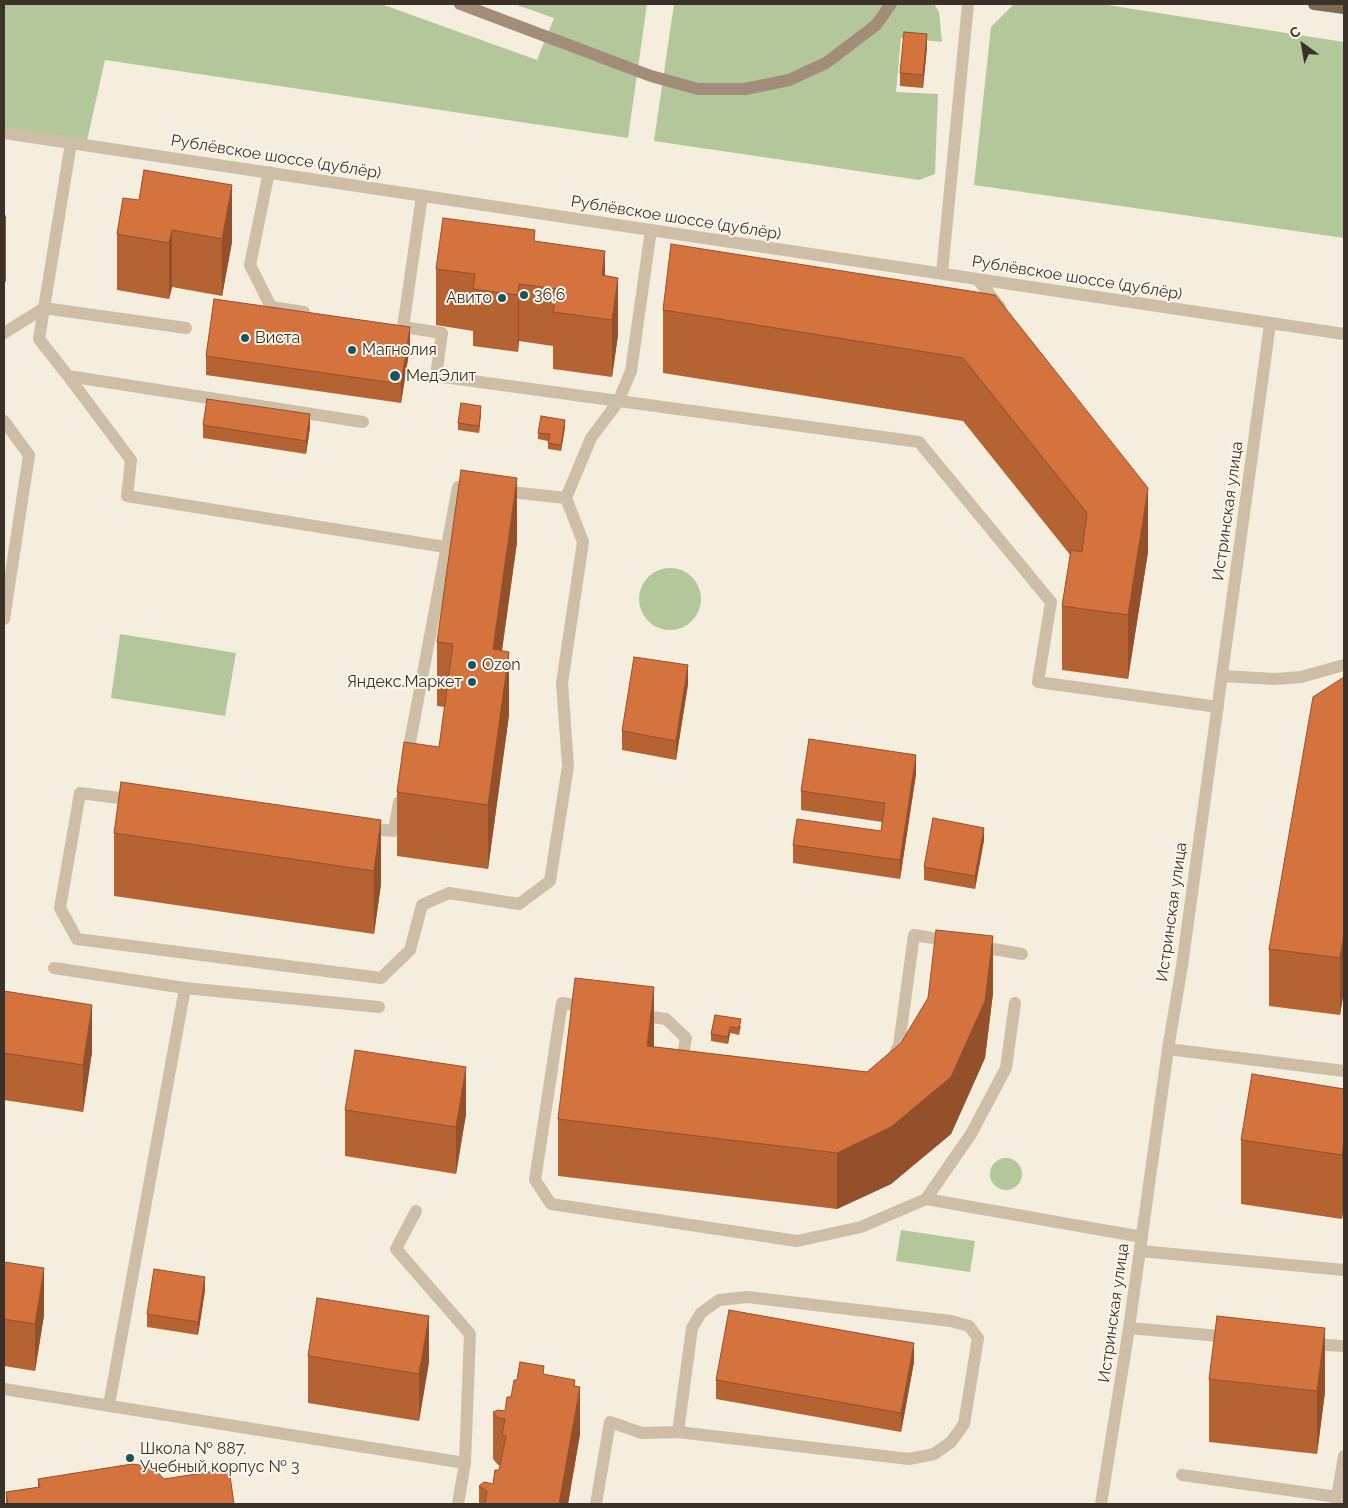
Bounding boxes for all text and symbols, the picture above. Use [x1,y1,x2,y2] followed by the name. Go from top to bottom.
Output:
[1278,20,1328,70] north arrow
[1287,23,1303,42] text: С
[170,131,382,183] street label: Рублёвское шоссе (дублёр)
[570,192,782,244] street label: Рублёвское шоссе (дублёр)
[971,252,1183,304] street label: Рублёвское шоссе (дублёр)
[534,285,565,305] place label: 36,6
[446,288,492,308] place label: Авито
[518,289,530,301] marker: 36,6
[496,292,508,304] marker: Авито
[255,328,300,348] place label: Виста
[239,332,251,344] marker: Виста
[362,340,437,360] place label: Магнолия
[346,344,358,356] marker: Магнолия
[406,366,476,386] place label: МедЭлит
[388,369,402,383] marker: МедЭлит
[1209,440,1247,582] street label: Истринская улица
[482,655,521,675] place label: Ozon
[466,659,478,671] marker: Ozon
[347,672,462,692] place label: Яндекс.Маркет
[466,676,478,688] marker: Яндекс.Маркет
[1153,841,1191,983] street label: Истринская улица
[1095,1242,1133,1384] street label: Истринская улица
[140,1439,299,1477] place label: Школа № 887. Учебный корпус № 3
[124,1452,136,1464] marker: Школа № 887. Учебный корпус № 3

